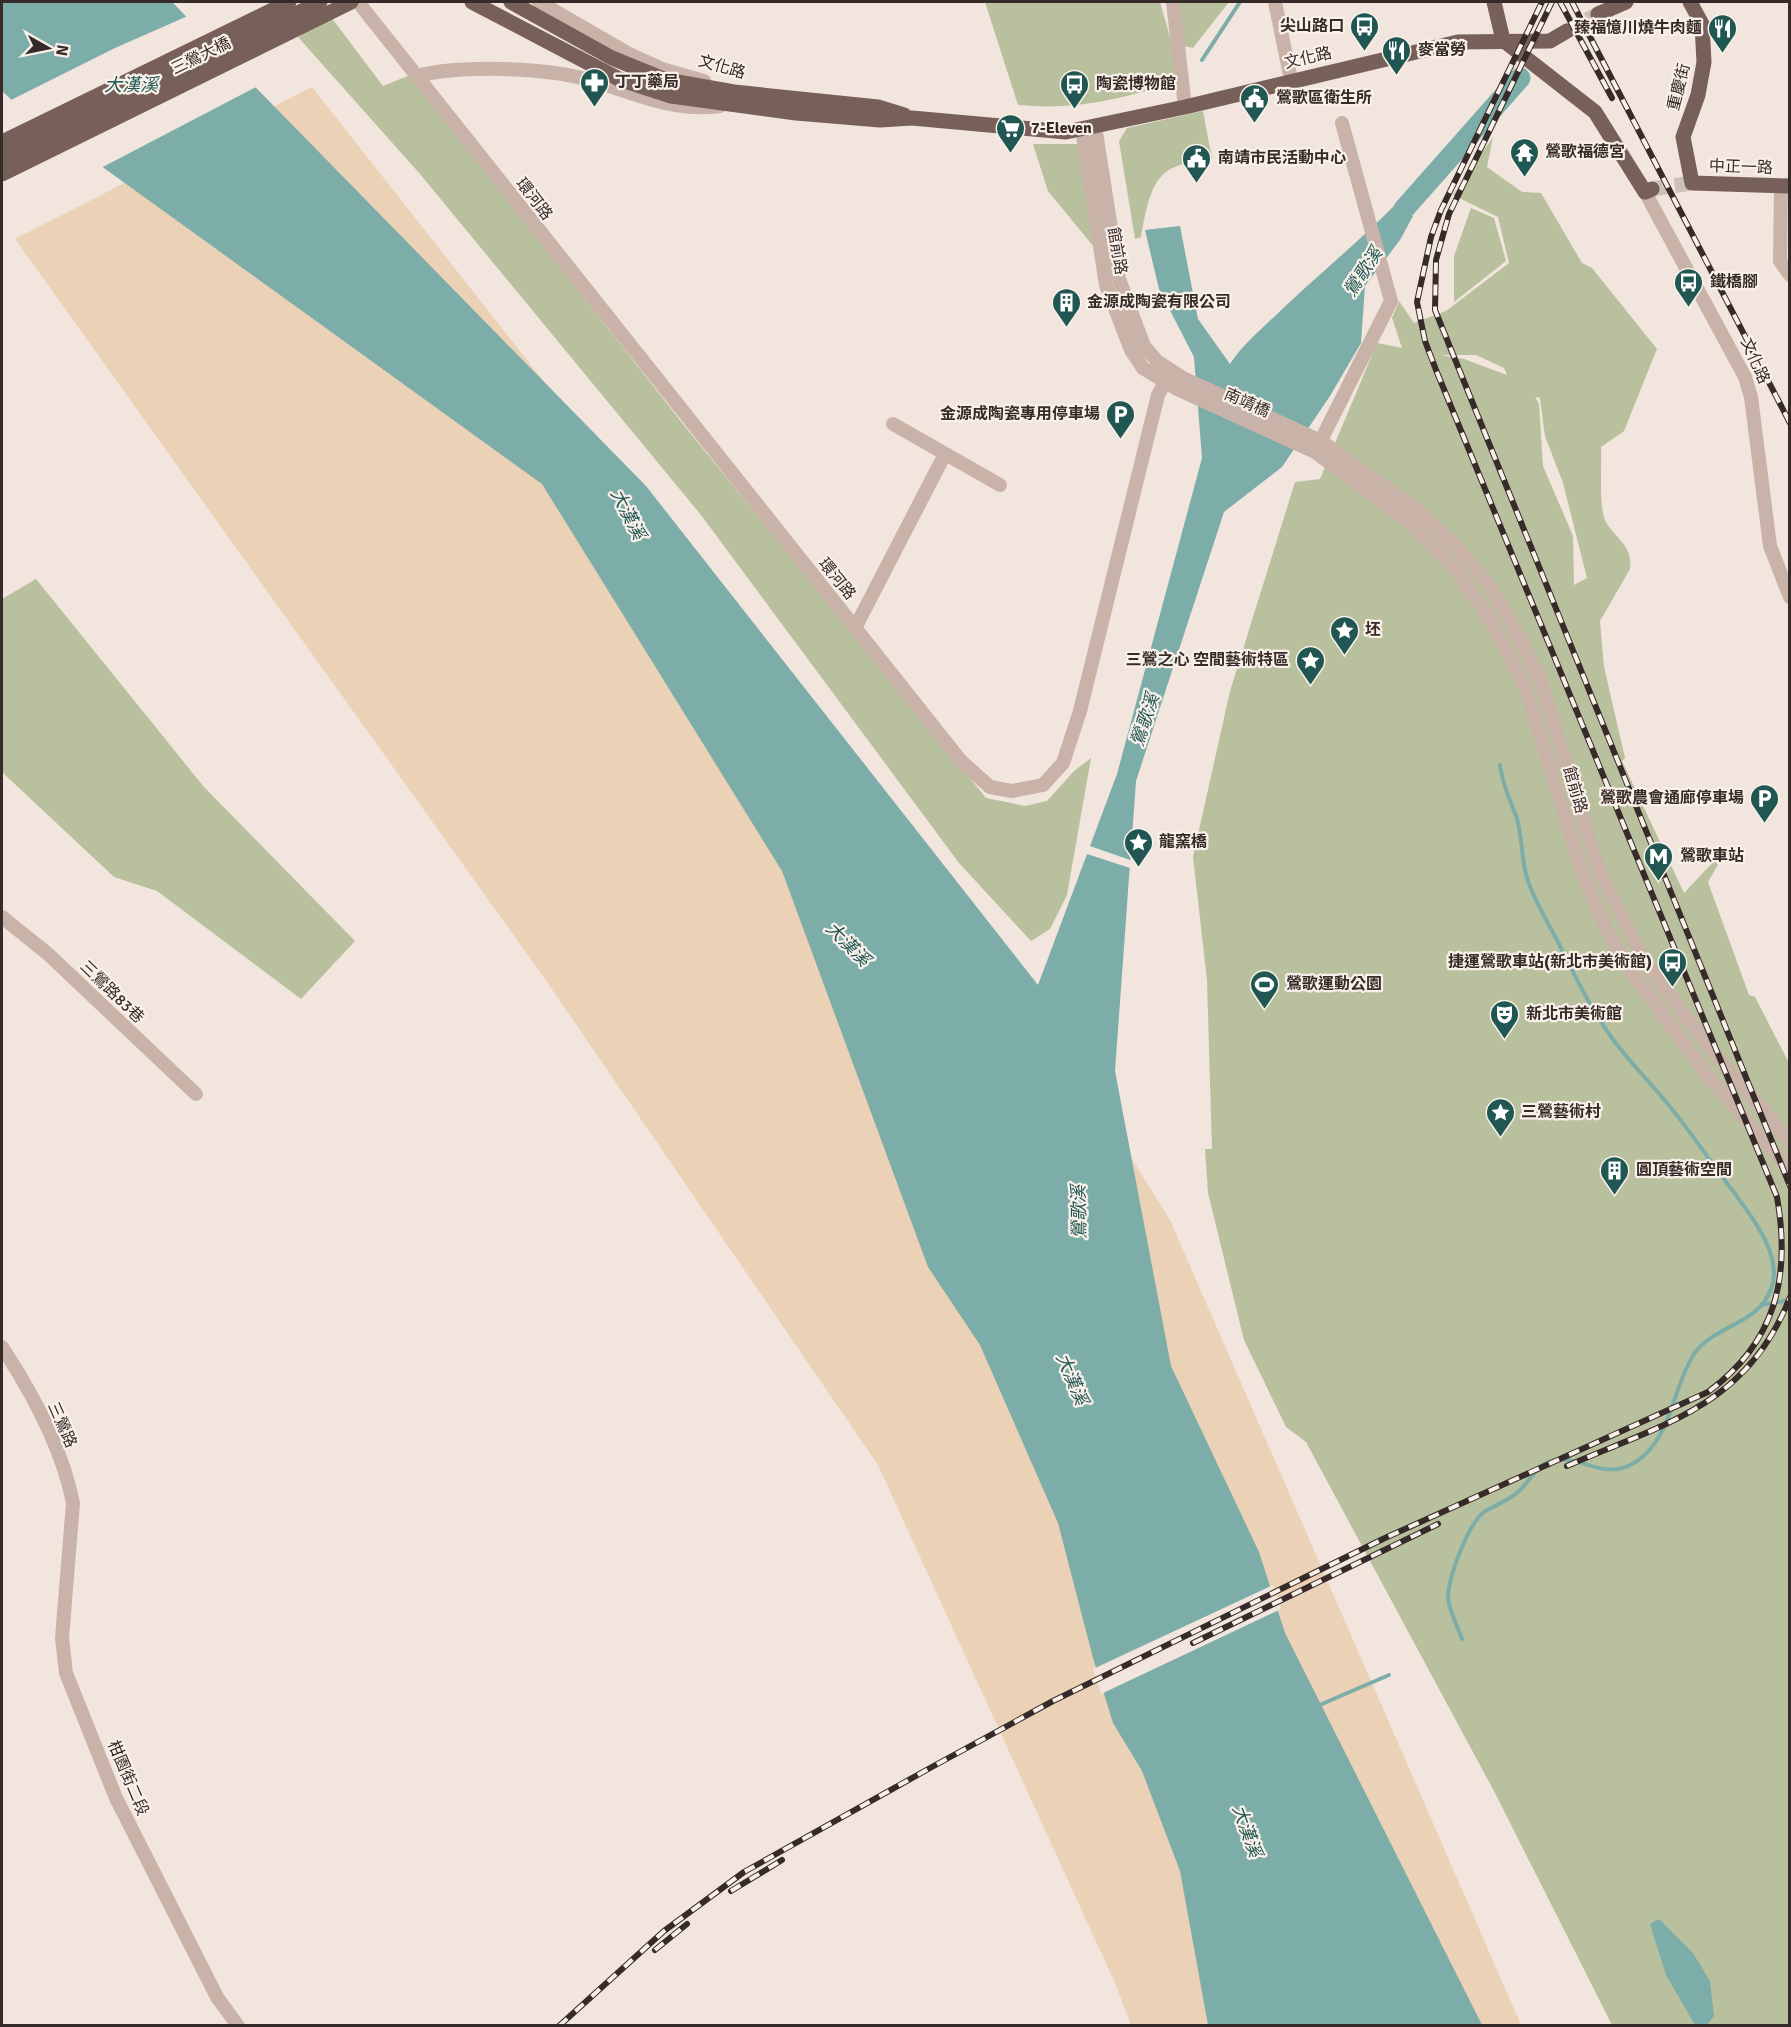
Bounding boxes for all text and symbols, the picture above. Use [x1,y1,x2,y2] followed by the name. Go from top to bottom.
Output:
[1349,10,1381,52] bus stop icon: 尖山路口
[1707,12,1739,54] restaurant icon: 臻福憶川燒牛肉麵
[1280,16,1344,36] place label: 尖山路口
[18,18,78,78] north arrow
[1574,18,1702,38] place label: 臻福憶川燒牛肉麵
[168,33,234,79] street label: 三鶯大橋
[1381,34,1413,76] restaurant icon: 麥當勞
[1418,40,1466,60] place label: 麥當勞
[51,43,73,57] text: N
[1282,43,1334,73] street label: 文化路
[696,51,748,83] street label: 文化路
[1663,61,1695,113] street label: 重慶街
[578,66,610,108] pharmacy icon: 丁丁藥局
[1059,68,1091,110] bus stop icon: 陶瓷博物館
[615,72,679,92] place label: 丁丁藥局
[104,74,161,96] water label: 大漢溪
[1096,74,1176,94] place label: 陶瓷博物館
[1239,82,1271,124] public building icon: 鶯歌區衛生所
[1276,88,1372,108] place label: 鶯歌區衛生所
[994,112,1026,154] supermarket icon: 7-Eleven
[1031,118,1092,138] place label: 7-Eleven
[1508,136,1540,178] temple icon: 鶯歌福德宮
[1181,142,1213,184] public building icon: 南靖市民活動中心
[1545,142,1625,162] place label: 鶯歌福德宮
[1218,148,1346,168] place label: 南靖市民活動中心
[1709,156,1773,178] street label: 中正一路
[511,174,557,224] street label: 環河路
[1103,226,1131,276] street label: 館前路
[1339,241,1389,301] water label: 鶯歌溪
[1673,266,1705,308] bus stop icon: 鐵橋腳
[1710,272,1758,292] place label: 鐵橋腳
[1050,286,1082,328] building icon: 金源成陶瓷有限公司
[1087,292,1231,312] place label: 金源成陶瓷有限公司
[1736,335,1774,387] street label: 文化路
[1221,384,1273,422] street label: 南靖橋
[1105,398,1137,440] parking icon: 金源成陶瓷專用停車場
[940,404,1100,424] place label: 金源成陶瓷專用停車場
[606,485,651,546] water label: 大漢溪
[814,554,860,604] street label: 環河路
[1328,614,1360,656] place icon: 坯
[1365,620,1381,640] place label: 坯
[1294,644,1326,686] place icon: 三鶯之心 空間藝術特區
[1125,650,1289,670] place label: 三鶯之心 空間藝術特區
[1126,688,1165,749] water label: 鶯歌溪
[1559,764,1591,816] street label: 館前路
[1749,782,1781,824] parking icon: 鶯歌農會通廊停車場
[1600,788,1744,808] place label: 鶯歌農會通廊停車場
[1122,826,1154,868] place icon: 龍窯橋
[1159,832,1207,852] place label: 龍窯橋
[1643,840,1675,882] metro station icon: 鶯歌車站
[1680,846,1744,866] place label: 鶯歌車站
[821,917,877,973] water label: 大漢溪
[1657,946,1689,988] bus stop icon: 捷運鶯歌車站(新北市美術館)
[1448,952,1652,972] place label: 捷運鶯歌車站(新北市美術館)
[76,957,148,1027] street label: 三鶯路83巷
[1249,968,1281,1010] sports icon: 鶯歌運動公園
[1286,974,1382,994] place label: 鶯歌運動公園
[1489,998,1521,1040] theatre icon: 新北市美術館
[1526,1004,1622,1024] place label: 新北市美術館
[1484,1096,1516,1138] place icon: 三鶯藝術村
[1521,1102,1601,1122] place label: 三鶯藝術村
[1599,1154,1631,1196] building icon: 圓頂藝術空間
[1636,1160,1732,1180] place label: 圓頂藝術空間
[1067,1182,1090,1239] water label: 鶯歌溪
[1051,1350,1094,1411] water label: 大漢溪
[43,1399,81,1451] street label: 三鶯路
[103,1737,153,1819] street label: 柑園街二段
[1227,1802,1268,1863] water label: 大漢溪

